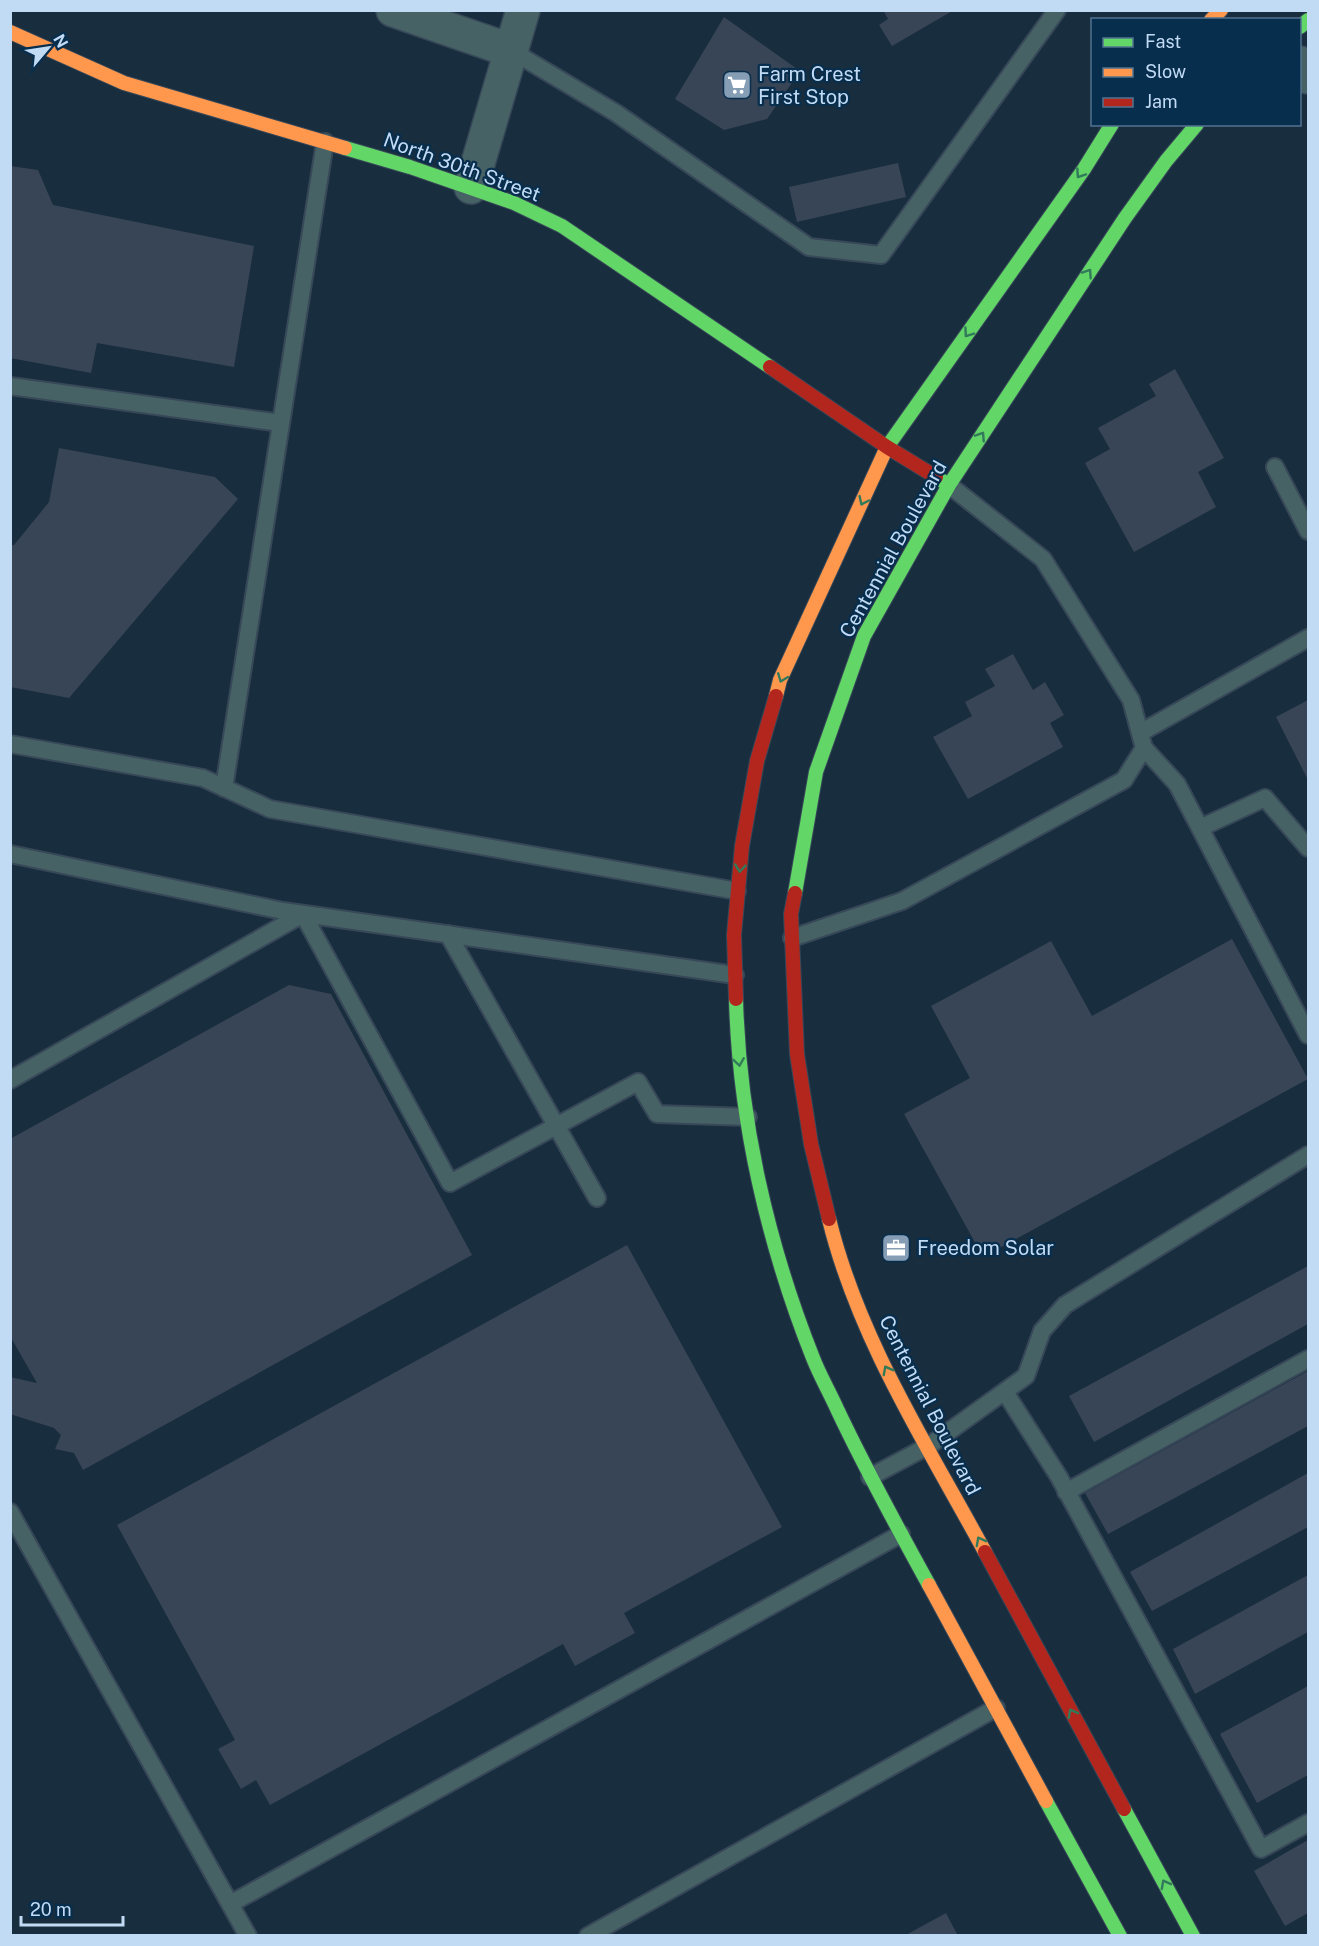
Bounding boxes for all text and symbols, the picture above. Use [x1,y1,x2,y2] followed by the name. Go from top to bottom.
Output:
[18,18,78,78] north arrow
[1091,18,1301,126] legend
[49,31,72,51] text: N
[1145,31,1181,52] text: Fast
[1145,61,1186,82] text: Slow
[758,62,861,109] place label: Farm Crest First Stop
[721,69,753,101] supermarket icon: Farm Crest First Stop
[1145,91,1178,112] text: Jam
[380,127,544,207] street label: North 30th Street
[1076,168,1088,178] one-way arrow
[1081,269,1092,280] one-way arrow
[964,327,975,338] one-way arrow
[973,432,985,442] one-way arrow
[834,456,952,642] street label: Centennial Boulevard
[858,494,870,505] one-way arrow
[776,672,789,683] one-way arrow
[734,863,747,872] one-way arrow
[732,1057,745,1067] one-way arrow
[880,1232,912,1264] office icon: Freedom Solar
[917,1236,1054,1260] place label: Freedom Solar
[874,1311,986,1499] street label: Centennial Boulevard
[883,1365,894,1376] one-way arrow
[976,1537,987,1547] one-way arrow
[1068,1708,1079,1719] one-way arrow
[1161,1880,1172,1890] one-way arrow
[21,1889,123,1927] scale bar
[30,1899,72,1920] text: 20 m

